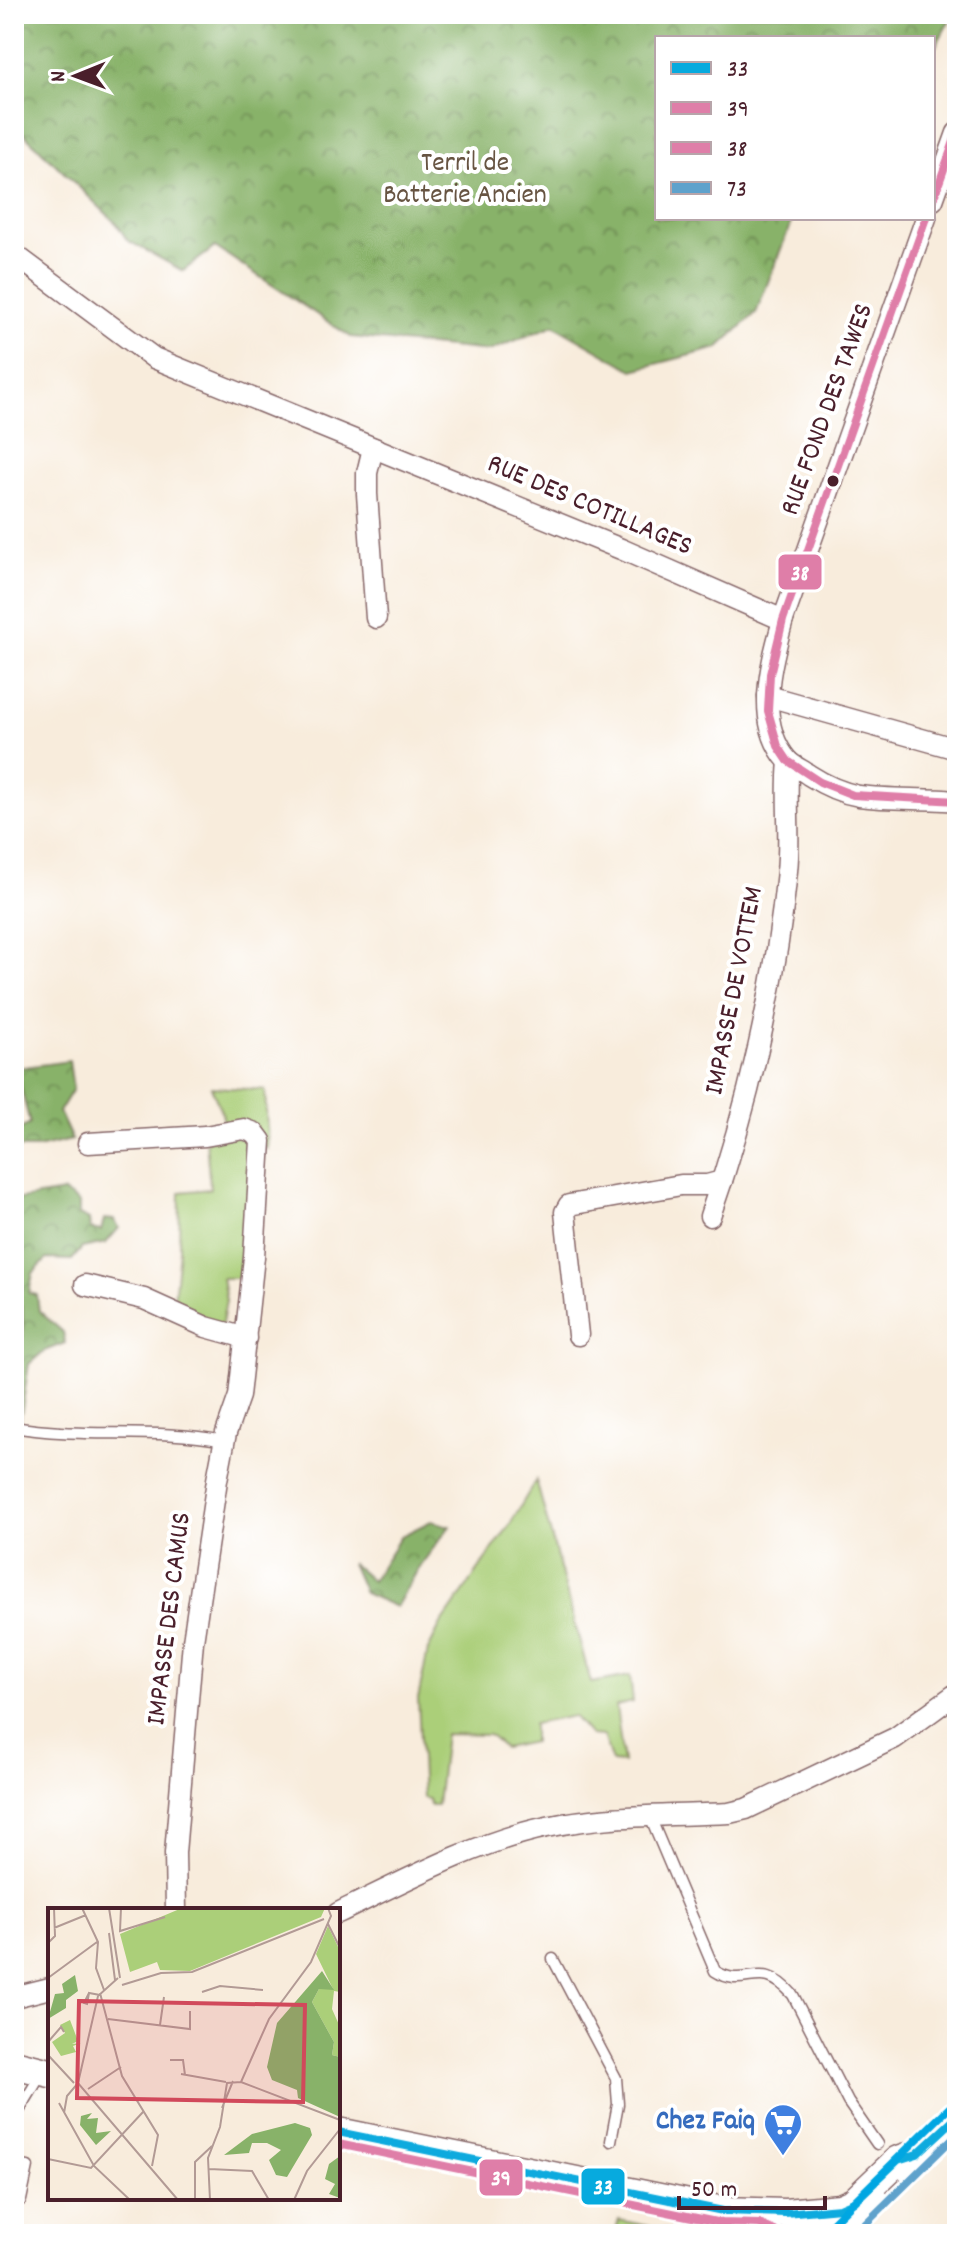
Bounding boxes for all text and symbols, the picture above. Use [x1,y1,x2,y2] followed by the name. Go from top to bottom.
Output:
[36,36,116,116] north arrow
[655,36,935,220] legend
[727,54,748,88] text: 33
[44,70,75,82] text: N
[727,94,749,128] text: 39
[727,134,747,168] text: 38
[383,145,547,217] park label: Terril de Batterie Ancien
[727,174,747,208] text: 73
[772,298,886,522] street label: RUE FOND DES TAWES
[480,446,698,568] street label: RUE DES COTILLAGES
[825,473,841,489] unlabelled marker
[777,553,823,591] line badge: 38
[791,560,809,591] text: 38
[696,883,776,1099] street label: IMPASSE DE VOTTEM
[138,1510,204,1728] street label: IMPASSE DES CAMUS
[48,1908,340,2200] inset map
[762,2102,804,2157] supermarket icon: Chez Faiq
[656,2103,755,2143] place label: Chez Faiq
[478,2158,524,2197] line badge: 39
[679,2160,825,2210] scale bar
[491,2165,511,2196] text: 39
[580,2167,626,2206] line badge: 33
[593,2174,613,2205] text: 33
[691,2174,737,2208] text: 50 m

